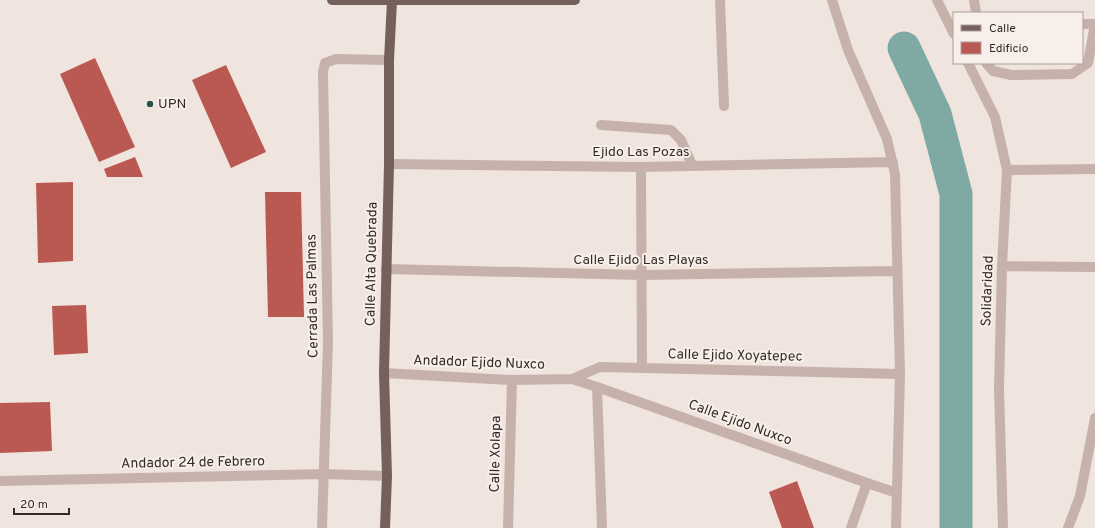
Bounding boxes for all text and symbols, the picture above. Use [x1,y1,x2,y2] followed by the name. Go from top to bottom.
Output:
[953,12,1083,64] legend
[989,21,1016,37] text: Calle
[989,41,1029,57] text: Edificio
[158,96,186,113] place label: UPN
[145,99,155,109] marker: UPN
[592,144,690,161] street label: Ejido Las Pozas
[362,202,382,326] street label: Calle Alta Quebrada
[303,234,323,358] street label: Cerrada Las Palmas
[573,252,709,269] street label: Calle Ejido Las Playas
[978,255,998,327] street label: Solidaridad
[667,346,803,366] street label: Calle Ejido Xoyatepec
[413,352,545,374] street label: Andador Ejido Nuxco
[686,396,794,450] street label: Calle Ejido Nuxco
[487,415,505,493] street label: Calle Xolapa
[121,453,265,473] street label: Andador 24 de Febrero
[14,490,69,516] scale bar
[20,497,48,513] text: 20 m

